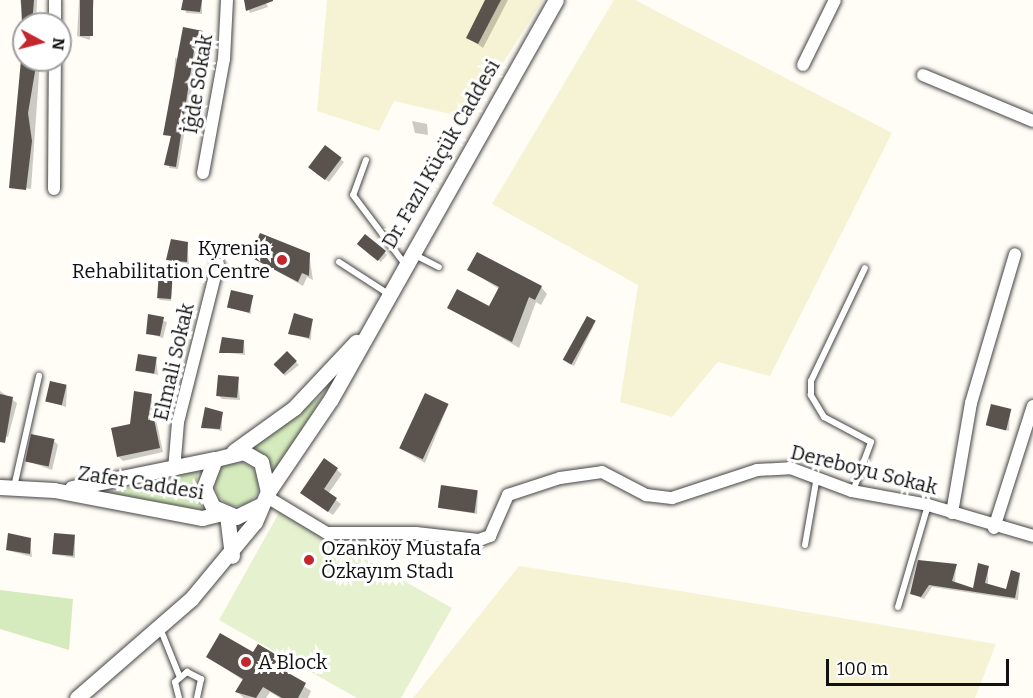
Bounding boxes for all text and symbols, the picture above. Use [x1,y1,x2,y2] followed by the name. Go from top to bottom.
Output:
[12,12,72,72] north arrow
[178,32,218,136] street label: İĝde Sokak
[48,37,69,51] text: N
[377,55,505,253] street label: Dr. Fazıl Küçük Caddesi
[72,237,270,284] place label: Kyrenia Rehabilitation Centre
[275,253,289,267] marker: Kyrenia Rehabilitation Centre
[149,301,199,423] street label: Elmali Sokak
[788,440,940,500] street label: Dereboyu Sokak
[76,461,206,505] street label: Zafer Caddesi
[321,536,481,583] place label: Ozanköy Mustafa Özkayım Stadı
[302,553,316,567] marker: Ozanköy Mustafa Özkayım Stadı
[829,647,1012,685] scale bar
[258,650,327,674] place label: A Block
[239,655,253,669] marker: A Block
[837,658,888,680] text: 100 m

